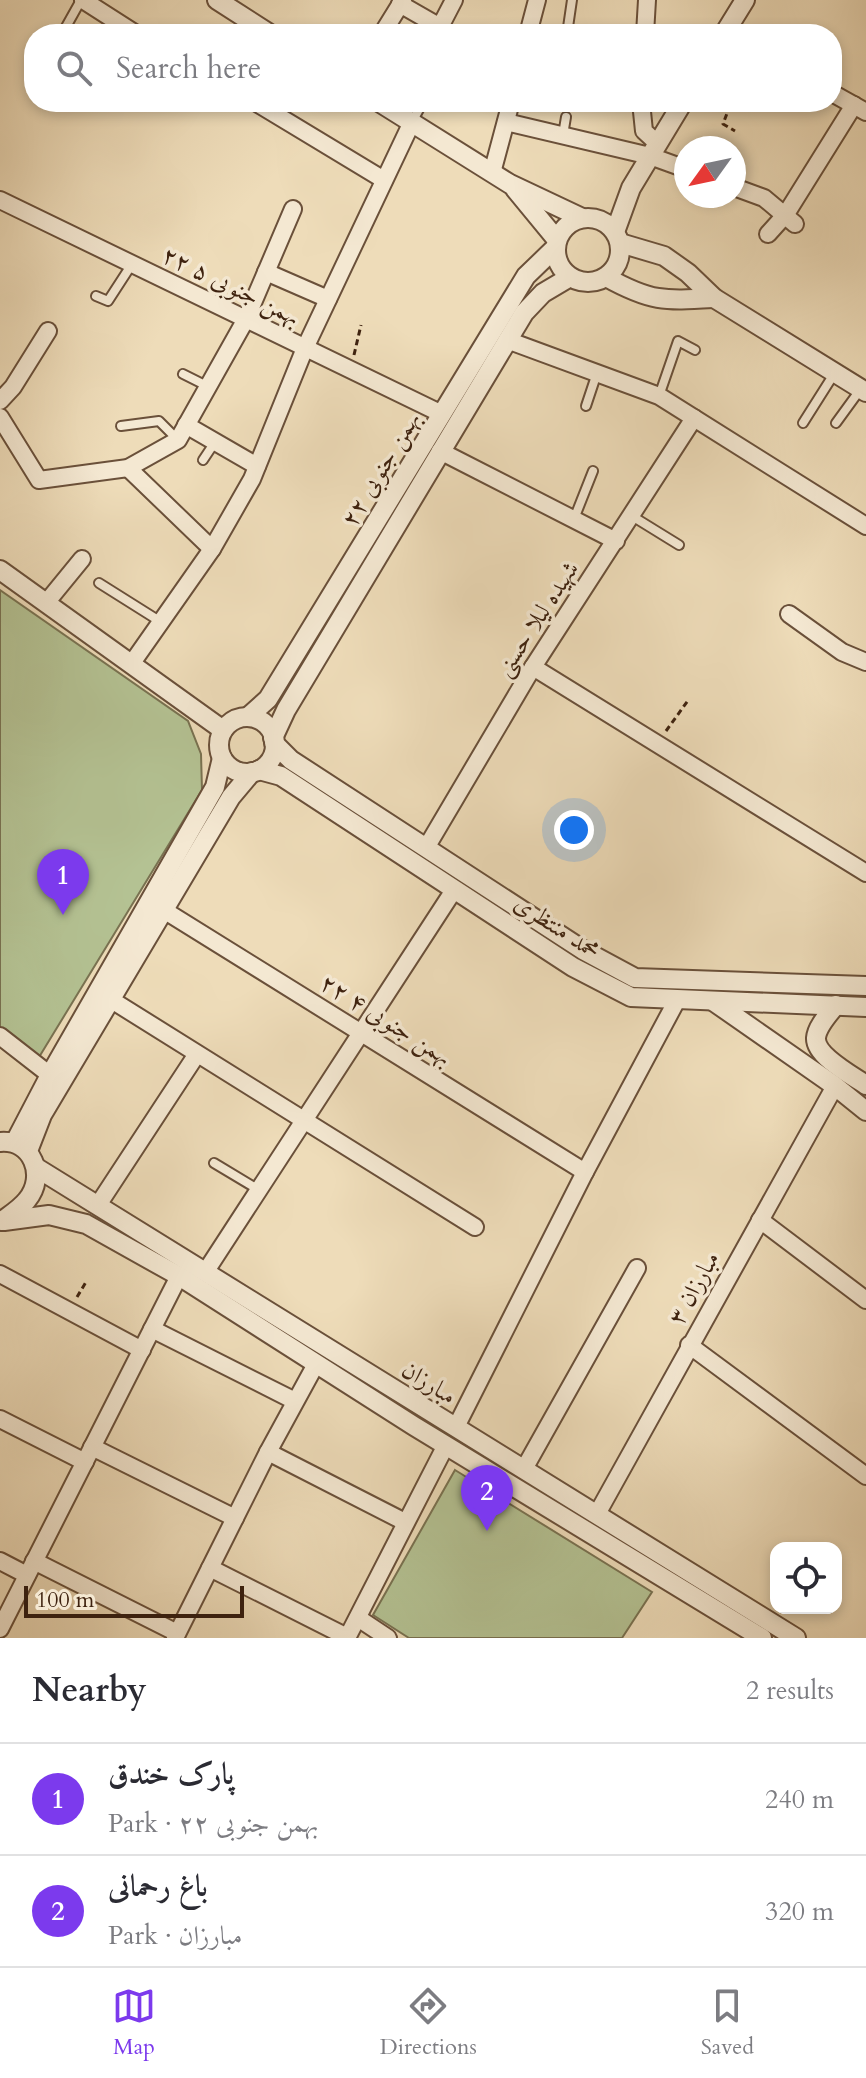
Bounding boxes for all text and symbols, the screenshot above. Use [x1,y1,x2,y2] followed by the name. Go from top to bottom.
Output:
[24,24,842,112] search box
[52,46,96,90] icon: search
[116,48,261,89] text: Search here
[674,136,746,208] north arrow
[157,238,305,334] street label: ۲۲ بهمن جنوبی ۵
[334,405,428,533] street label: ۲۲ بهمن جنوبی
[487,555,587,683] street label: شهیده لیلا حسنی
[554,810,594,850] your location
[37,849,89,915] pin: 1
[508,887,606,967] street label: محمد منتظری
[314,966,458,1074] street label: ۲۲ بهمن جنوبی ۴
[660,1245,728,1331] street label: مبارزان ۳
[395,1353,463,1413] street label: مبارزان
[461,1465,513,1531] pin: 2
[770,1542,842,1614] map controls
[770,1542,842,1614] button: locate
[24,1582,244,1618] scale bar
[36,1585,94,1615] text: 100 m
[32,1667,147,1713] text: Nearby
[746,1673,834,1708] text: 2 results
[108,1754,234,1795] text: پارک خندق
[51,1782,65,1817] text: 1
[765,1782,834,1817] text: 240 m
[108,1806,318,1841] text: Park · ۲۲ بهمن جنوبی
[108,1866,208,1907] text: باغ رحمانی
[51,1894,65,1929] text: 2
[765,1894,834,1929] text: 320 m
[108,1918,242,1953] text: Park · مبارزان
[112,1984,156,2062] tab: Map
[380,1984,477,2062] tab: Directions
[701,1984,754,2062] tab: Saved

